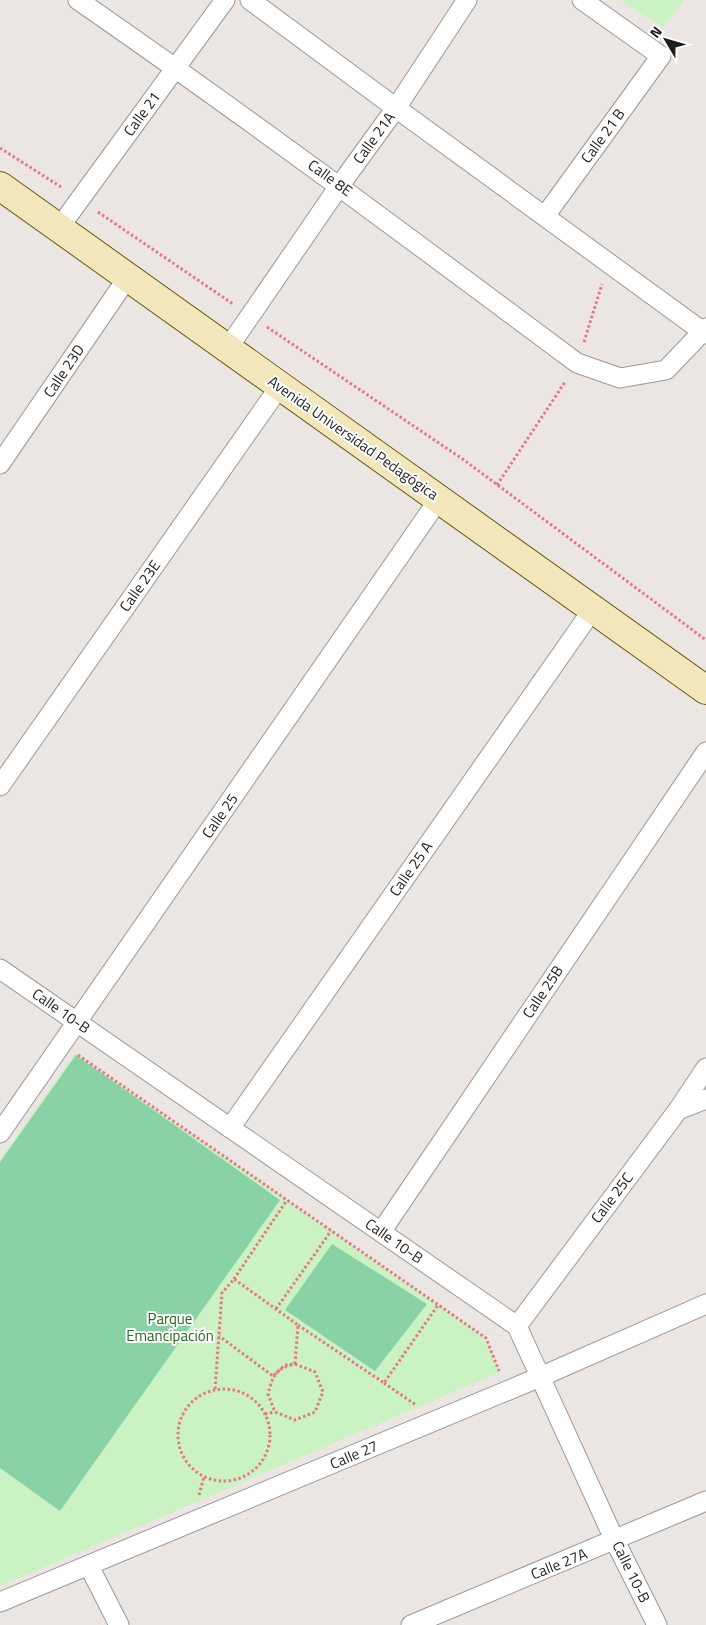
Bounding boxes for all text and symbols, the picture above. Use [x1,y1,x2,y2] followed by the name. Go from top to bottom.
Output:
[641,15,691,65] north arrow
[644,21,667,42] text: N
[118,87,166,141] street label: Calle 21
[575,104,630,168] street label: Calle 21 B
[347,107,400,168] street label: Calle 21A
[303,154,357,202] street label: Calle 8E
[37,339,90,402] street label: Calle 23D
[263,370,444,506] street label: Avenida Universidad Pedagógica
[113,555,166,616] street label: Calle 23E
[196,789,243,843] street label: Calle 25
[383,836,438,901] street label: Calle 25 A
[516,961,569,1023] street label: Calle 25B
[28,982,95,1039] street label: Calle 10-B
[585,1167,638,1228] street label: Calle 25C
[361,1212,428,1269] street label: Calle 10-B
[126,1307,214,1347] park label: Parque Emancipación
[326,1434,381,1475] street label: Calle 27
[607,1537,656,1607] street label: Calle 10-B
[527,1542,591,1585] street label: Calle 27A

